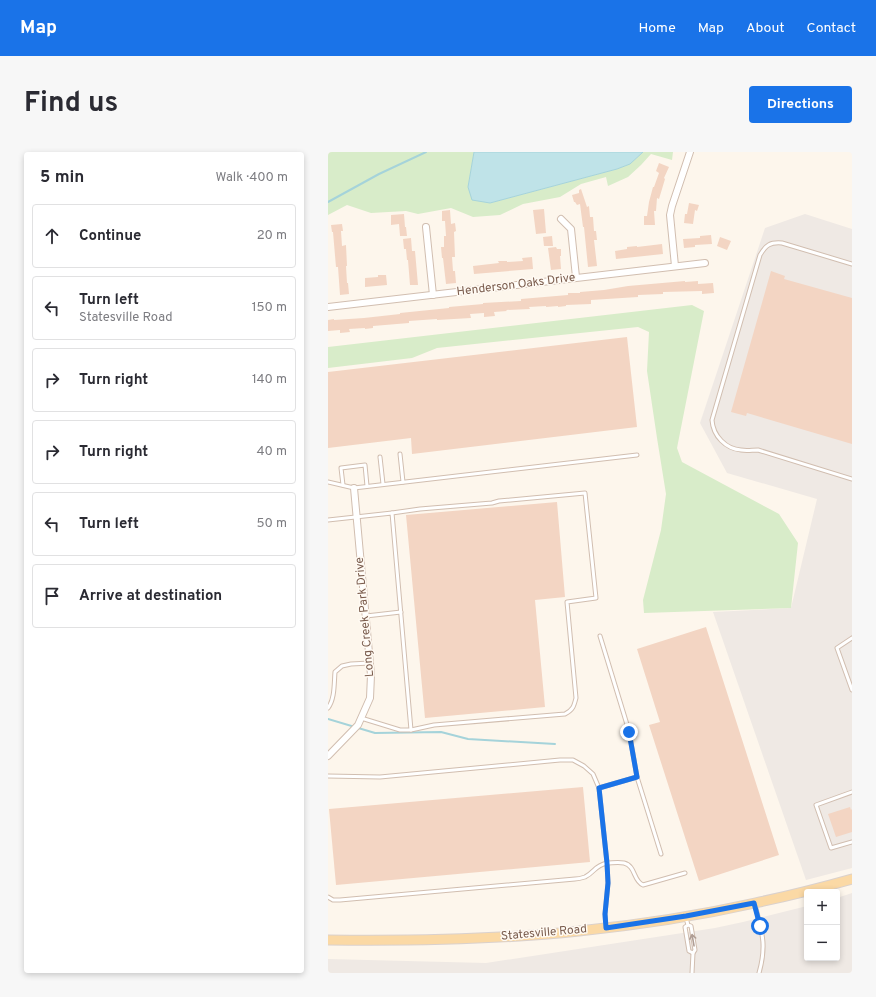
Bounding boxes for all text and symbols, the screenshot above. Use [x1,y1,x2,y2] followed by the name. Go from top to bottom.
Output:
[20,16,57,40] text: Map
[639,20,676,37] text: Home
[698,20,724,37] text: Map
[746,20,785,37] text: About
[807,20,856,37] text: Contact
[24,86,118,122] text: Find us
[749,86,852,123] button: Directions
[40,167,84,189] text: 5 min
[215,170,288,186] text: Walk · 400 m
[41,225,63,247] icon: ahead
[79,227,141,246] text: Continue
[257,228,287,244] text: 20 m
[456,270,576,300] street label: Henderson Oaks Drive
[79,291,139,310] text: Turn left
[41,297,63,319] icon: left
[252,300,287,316] text: 150 m
[79,310,173,326] text: Statesville Road
[41,369,63,391] icon: right
[79,371,148,390] text: Turn right
[252,372,287,388] text: 140 m
[41,441,63,463] icon: right
[79,443,148,462] text: Turn right
[257,444,287,460] text: 40 m
[41,513,63,535] icon: left
[79,515,139,534] text: Turn left
[257,516,287,532] text: 50 m
[352,556,378,678] street label: Long Creek Park Drive
[41,585,63,607] icon: arrive
[79,587,222,606] text: Arrive at destination
[620,723,638,741] route end
[804,889,840,961] map controls
[804,889,840,925] button: +
[751,917,769,935] route start
[500,921,588,945] street label: Statesville Road
[804,925,840,961] button: −
[689,934,697,947] one-way arrow

